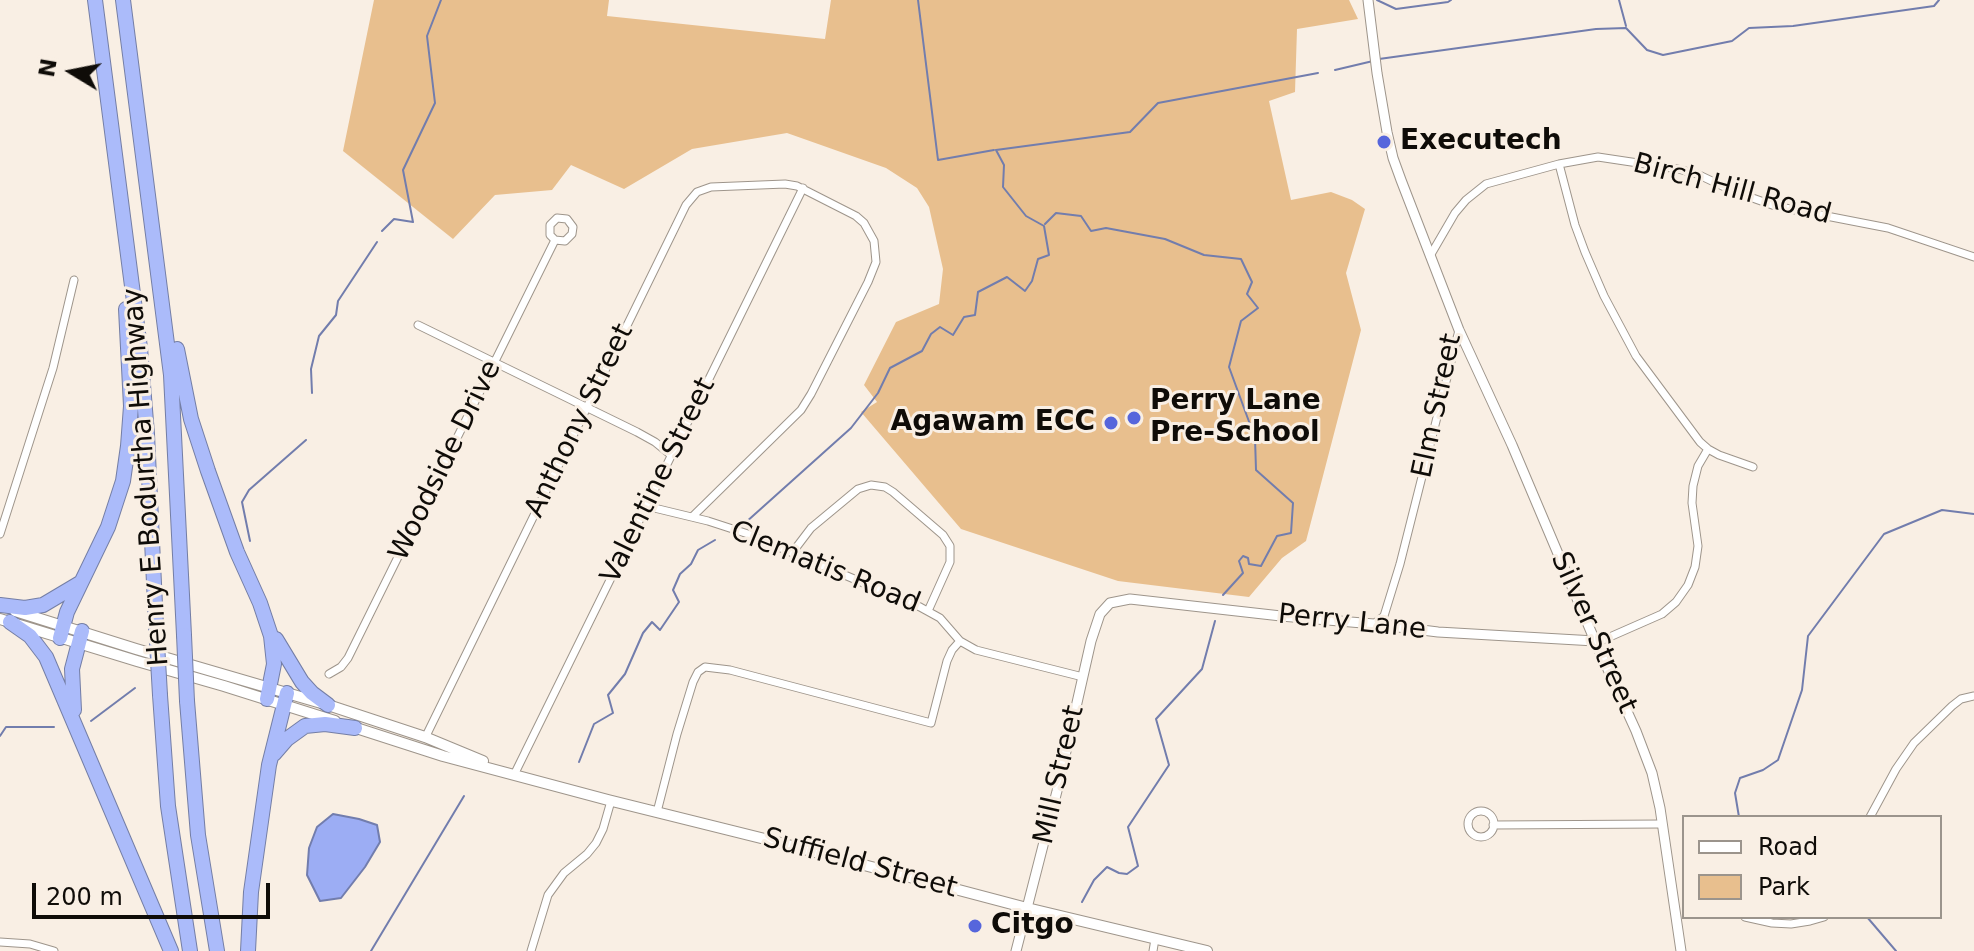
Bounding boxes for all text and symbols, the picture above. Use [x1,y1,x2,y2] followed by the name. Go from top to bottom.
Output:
[32,32,112,112] north arrow
[34,57,62,79] text: N
[1400,125,1562,159] place label: Executech
[1375,133,1393,151] marker: Executech
[1629,147,1835,233] street label: Birch Hill Road
[117,287,177,667] street label: Henry E Bodurtha Highway
[519,319,641,523] street label: Anthony Street
[1406,331,1470,481] street label: Elm Street
[383,355,509,567] street label: Woodside Drive
[595,373,723,589] street label: Valentine Street
[1150,385,1321,451] place label: Perry Lane Pre-School
[890,406,1095,440] place label: Agawam ECC
[1125,409,1143,427] marker: Perry Lane Pre-School
[1102,414,1120,432] marker: Agawam ECC
[725,515,925,621] street label: Clematis Road
[1543,547,1643,719] street label: Silver Street
[1276,599,1428,647] street label: Perry Lane
[1028,702,1092,848] street label: Mill Street
[1682,815,1942,919] legend
[759,822,961,906] street label: Suffield Street
[1758,833,1818,861] text: Road
[36,867,274,917] scale bar
[1758,873,1810,901] text: Park
[46,883,123,911] text: 200 m
[991,909,1074,943] place label: Citgo
[966,917,984,935] marker: Citgo

